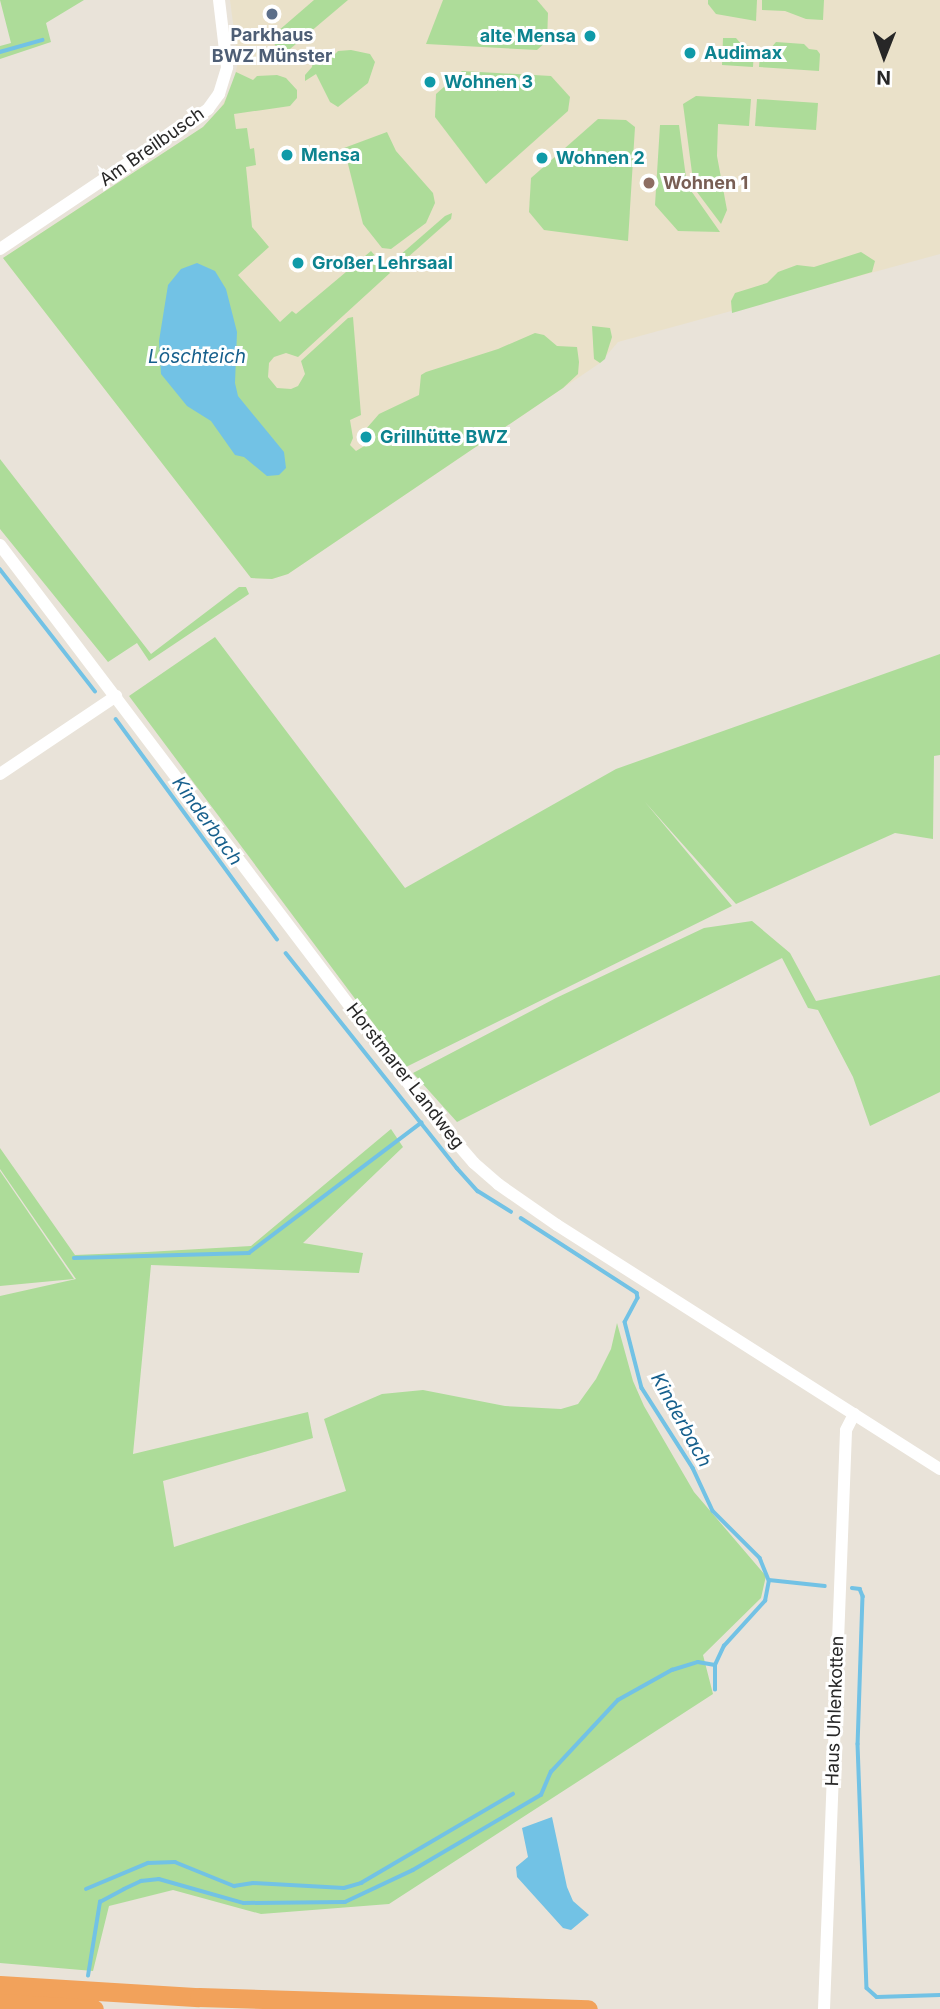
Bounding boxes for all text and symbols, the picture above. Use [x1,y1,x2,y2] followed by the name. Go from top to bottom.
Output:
[264,6,280,22] marker: Parkhaus BWZ Münster
[849,21,919,91] north arrow
[212,25,332,68] place label: Parkhaus BWZ Münster
[480,25,576,47] place label: alte Mensa
[582,28,598,44] marker: alte Mensa
[704,42,782,64] place label: Audimax
[682,45,698,61] marker: Audimax
[876,66,891,89] text: N
[444,71,533,93] place label: Wohnen 3
[422,74,438,90] marker: Wohnen 3
[96,103,208,191] street label: Am Breilbusch
[301,144,360,166] place label: Mensa
[279,147,295,163] marker: Mensa
[556,147,645,169] place label: Wohnen 2
[534,150,550,166] marker: Wohnen 2
[663,172,748,194] place label: Wohnen 1
[641,175,657,191] marker: Wohnen 1
[312,252,453,274] place label: Großer Lehrsaal
[290,255,306,271] marker: Großer Lehrsaal
[148,346,246,368] water label: Löschteich
[380,426,508,448] place label: Grillhütte BWZ
[358,429,374,445] marker: Grillhütte BWZ
[167,772,247,870] water label: Kinderbach
[341,999,469,1153] street label: Horstmarer Landweg
[646,1369,716,1471] water label: Kinderbach
[822,1635,848,1787] street label: Haus Uhlenkotten

